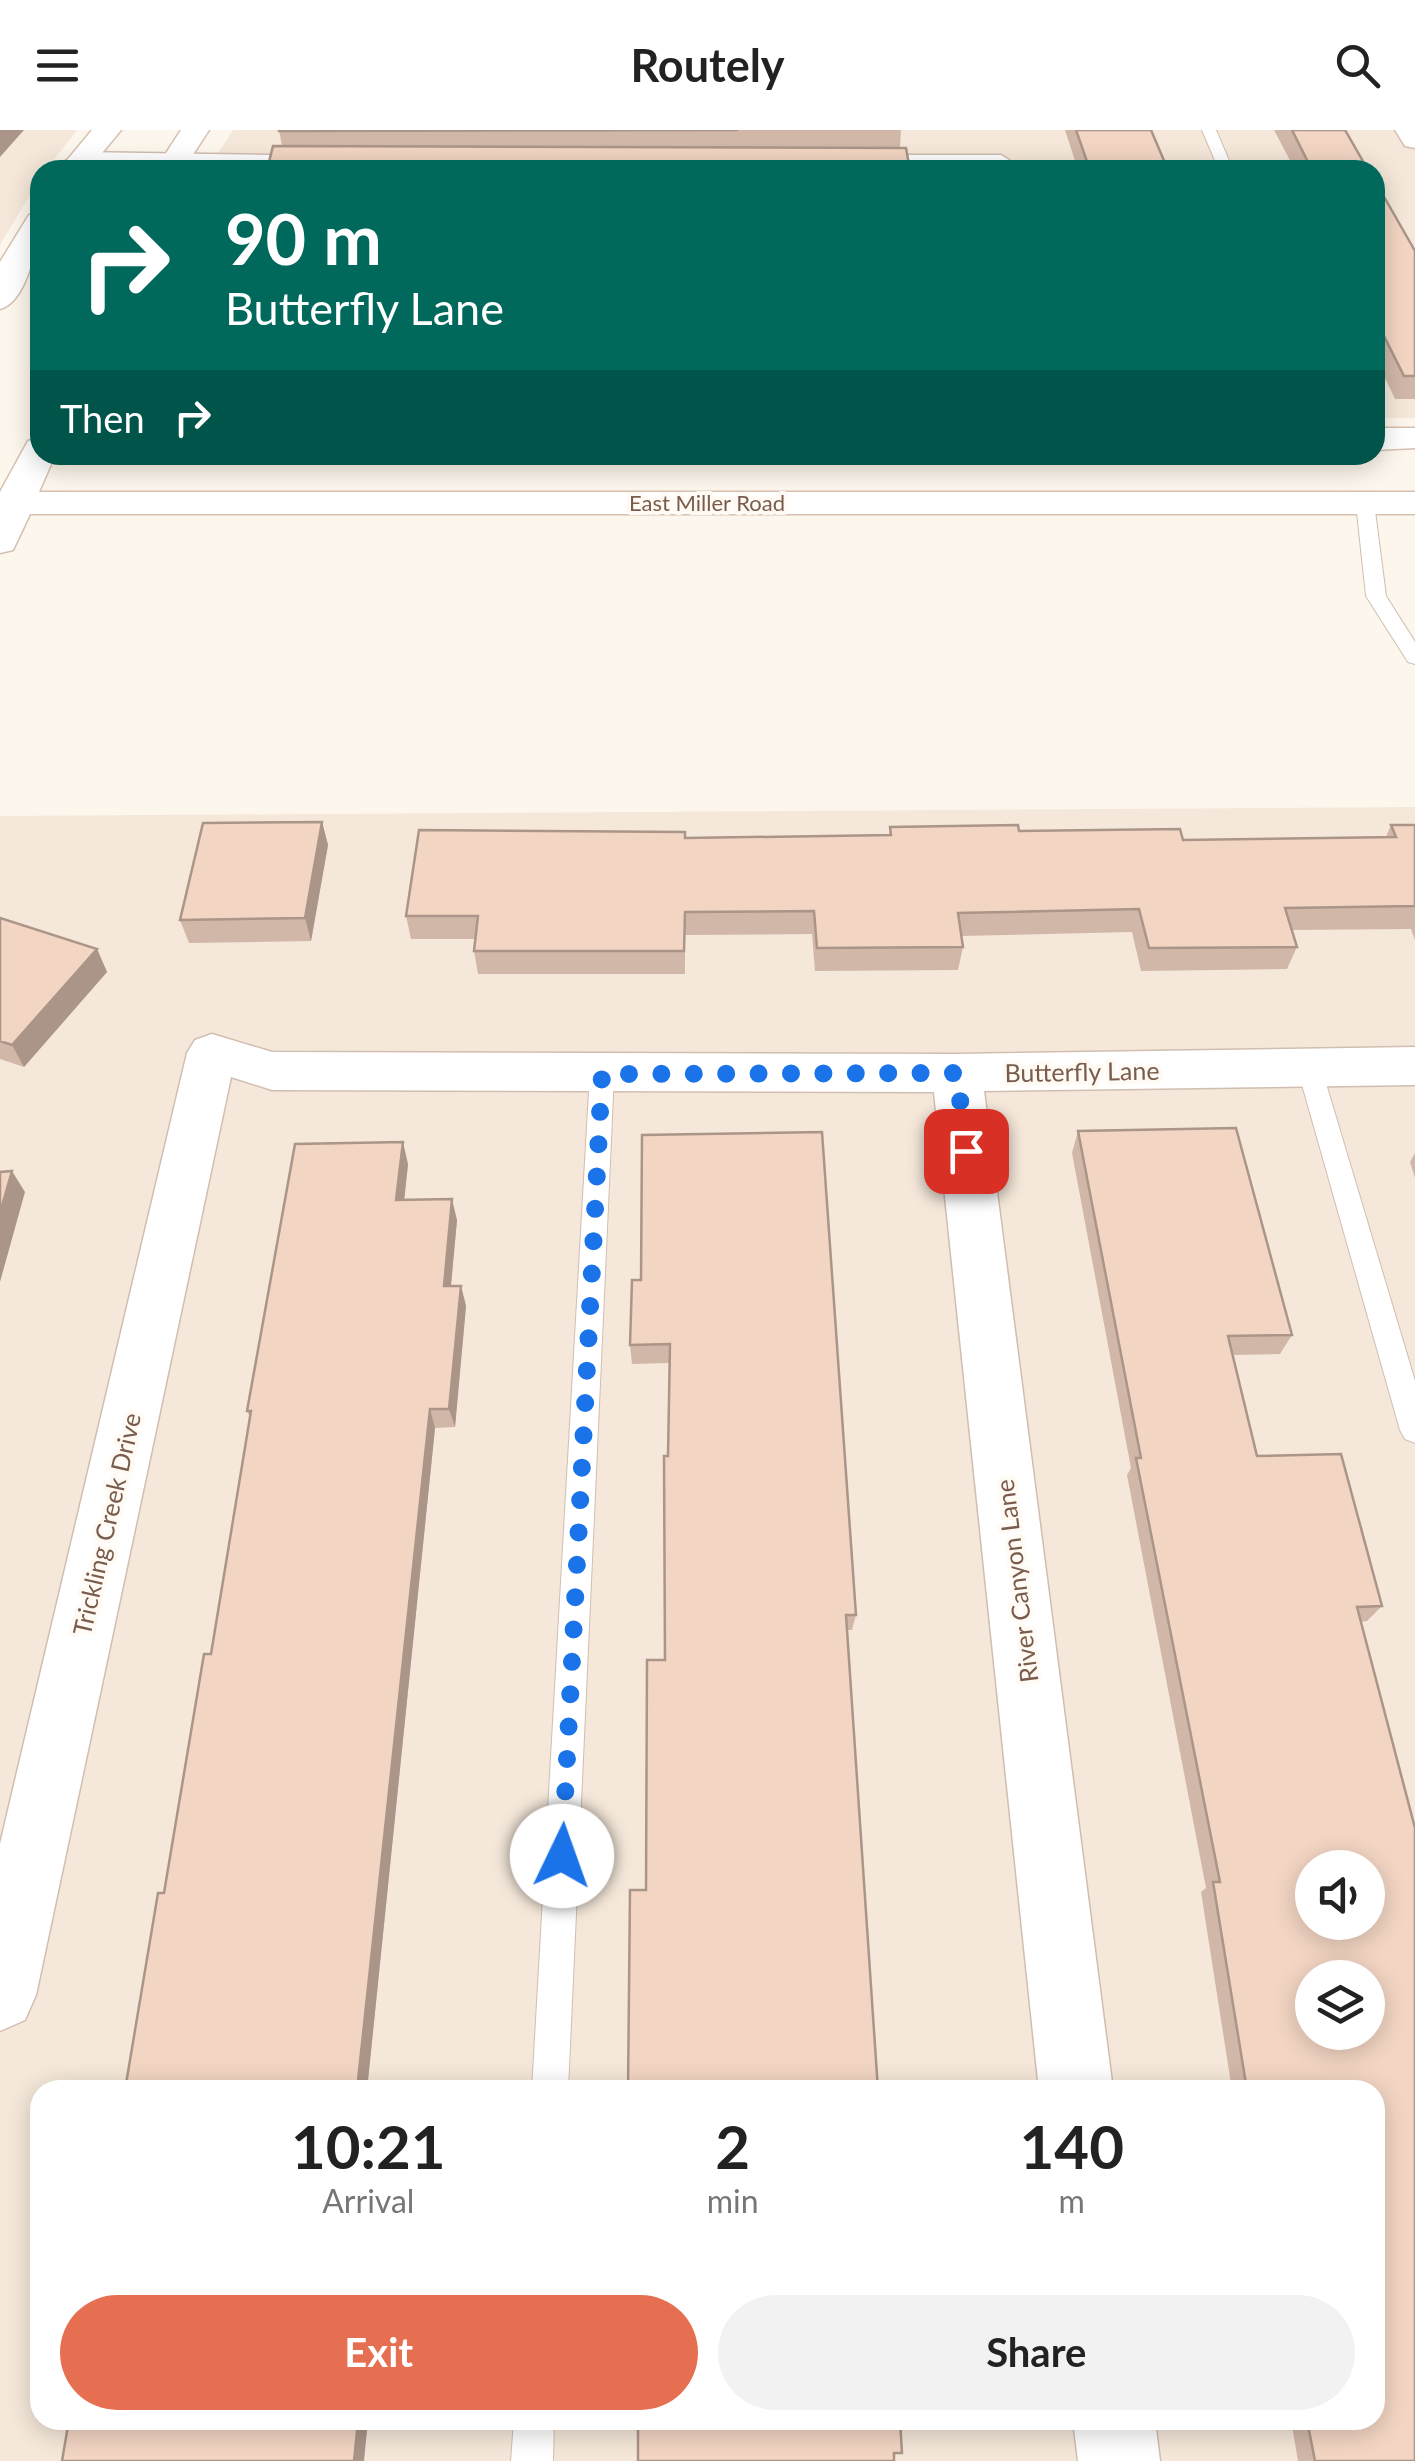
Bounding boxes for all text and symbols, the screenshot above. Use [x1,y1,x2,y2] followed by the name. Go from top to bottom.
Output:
[30,38,85,93] icon: menu
[630,38,785,92] text: Routely
[1330,38,1385,93] icon: search
[225,196,382,280] text: 90 m
[60,200,190,330] icon: right
[225,281,504,335] text: Butterfly Lane
[165,390,220,445] icon: right
[60,395,145,441] text: Then
[629,489,785,516] street label: East Miller Road
[1004,1055,1160,1087] street label: Butterfly Lane
[924,1109,1009,1194] pin
[939,1124,994,1179] icon: arrive
[66,1410,146,1638] street label: Trickling Creek Drive
[989,1478,1043,1684] street label: River Canyon Lane
[510,1804,614,1908] position arrow
[1295,1850,1385,2050] map controls
[1295,1850,1385,1940] button: sound
[1295,1960,1385,2050] button: layers
[291,2110,446,2182] text: 10:21
[715,2110,750,2182] text: 2
[1020,2110,1124,2182] text: 140
[322,2181,414,2220] text: Arrival
[707,2181,759,2220] text: min
[1059,2181,1085,2220] text: m
[60,2295,698,2410] button: Exit
[718,2295,1355,2410] button: Share

